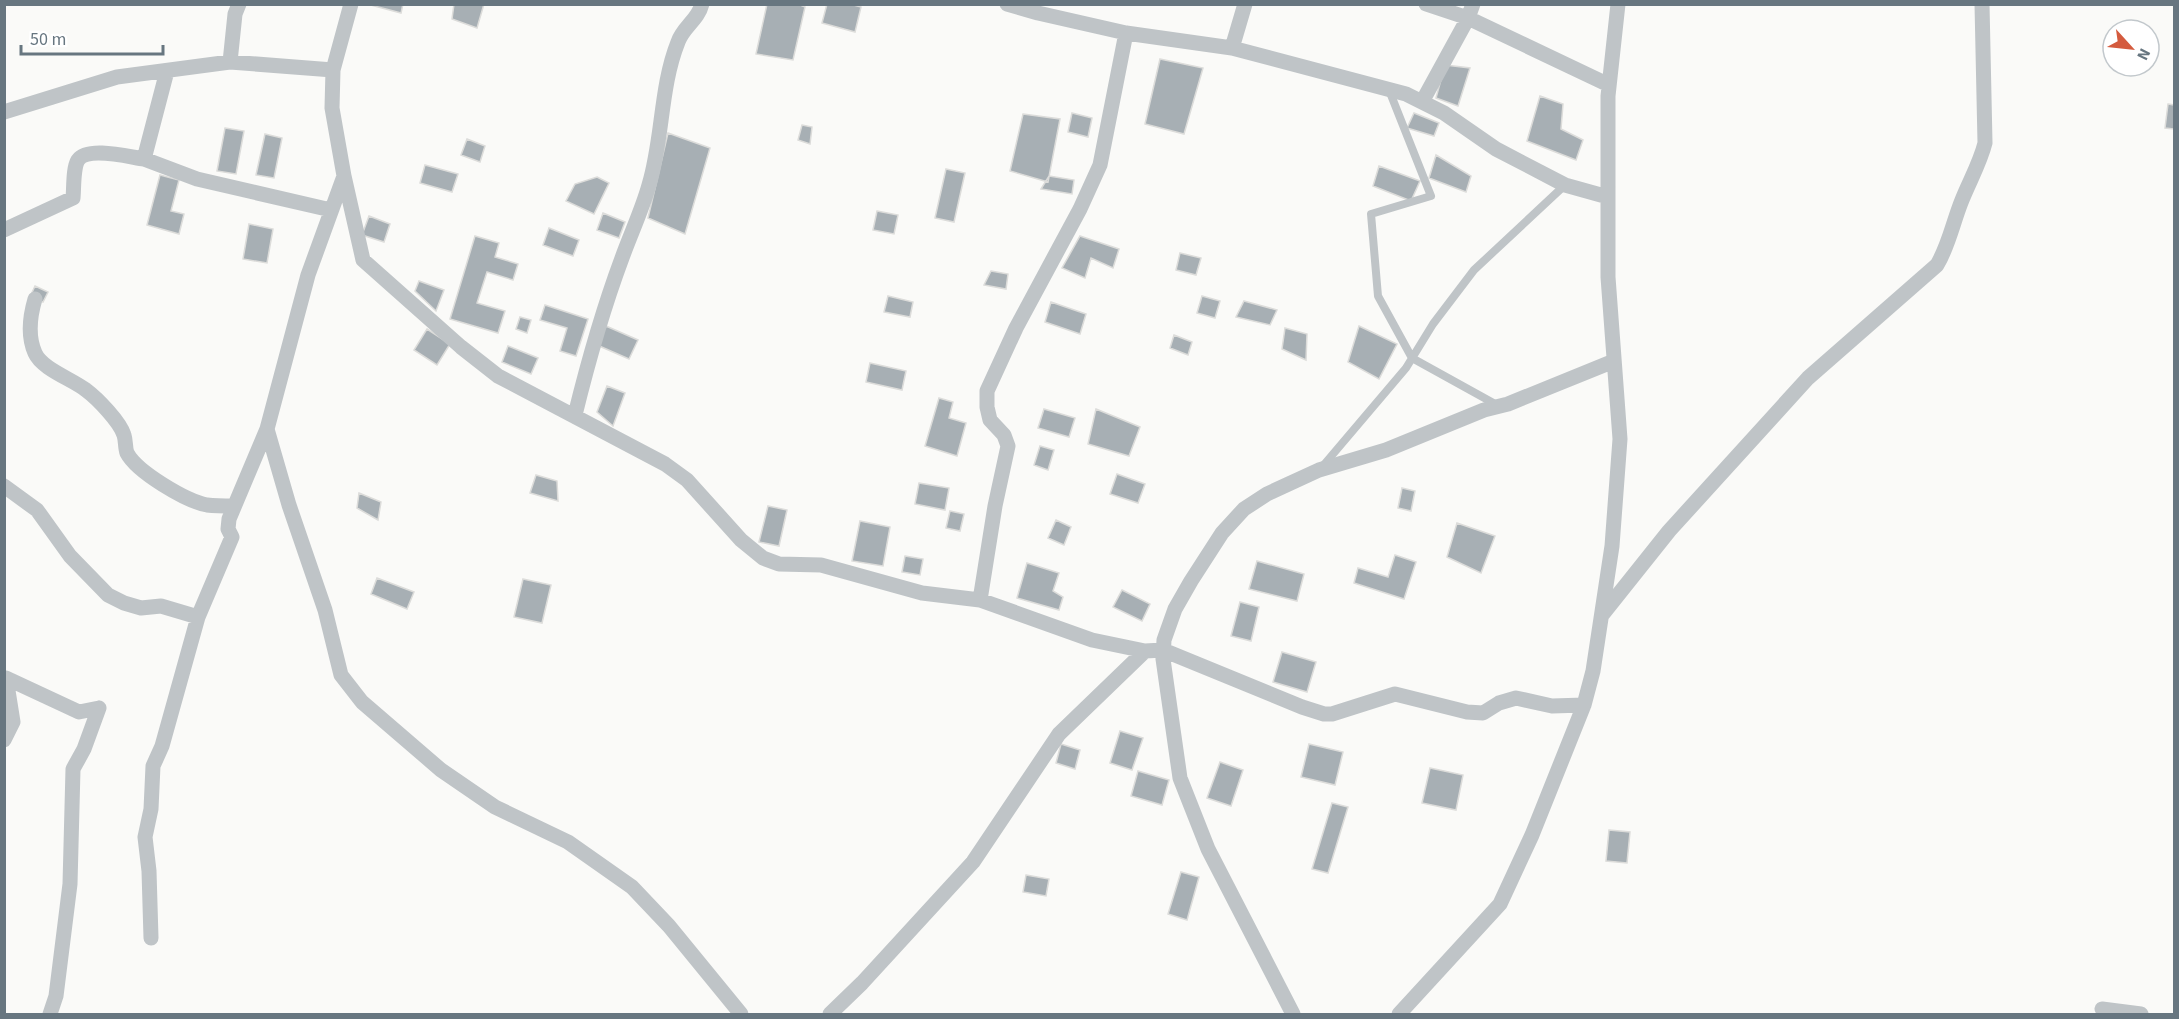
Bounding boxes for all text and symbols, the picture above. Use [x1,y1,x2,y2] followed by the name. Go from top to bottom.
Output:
[21,18,164,56] scale bar
[2101,18,2161,78] north arrow
[30,27,66,52] text: 50 m
[2131,45,2156,64] text: N

